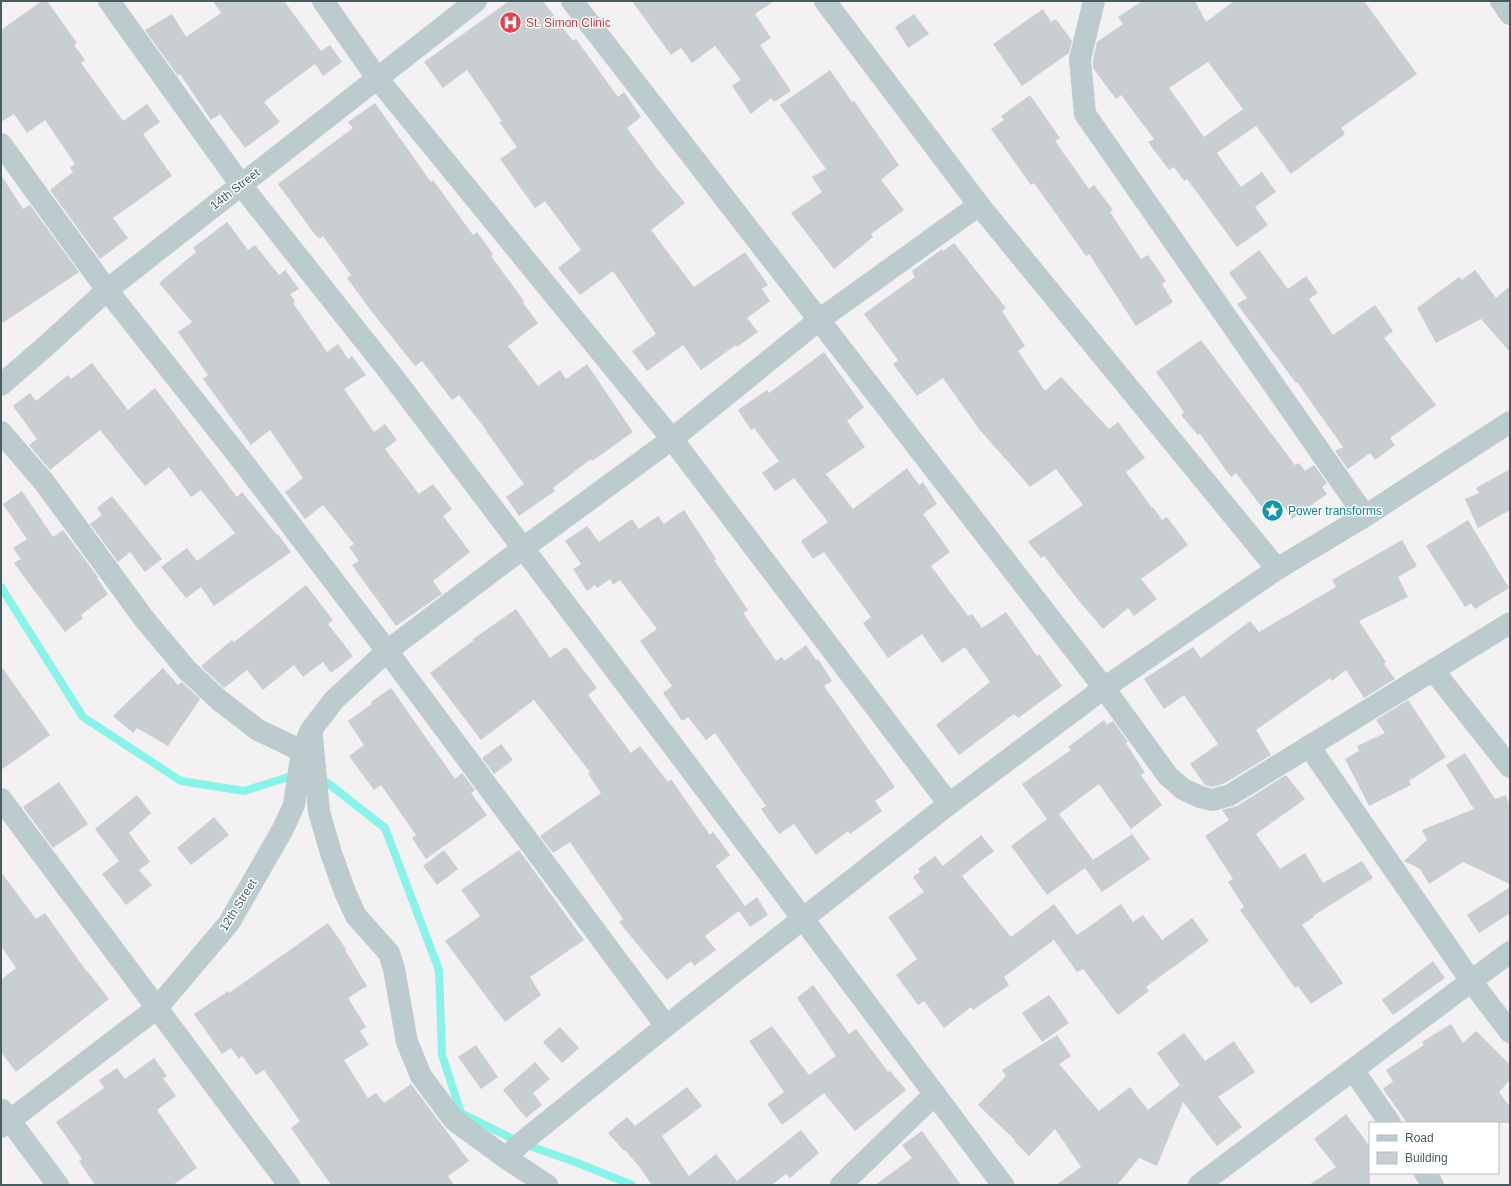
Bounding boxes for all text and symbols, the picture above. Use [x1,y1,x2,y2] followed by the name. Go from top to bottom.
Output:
[497,10,523,36] hospital icon: St. Simon Clinic
[526,16,611,30] place label: St. Simon Clinic
[208,165,263,213] street label: 14th Street
[1260,498,1286,524] place icon: Power transforms
[1288,504,1382,518] place label: Power transforms
[217,876,260,934] street label: 12th Street
[1369,1122,1499,1174] legend
[1405,1131,1434,1145] text: Road
[1405,1151,1448,1165] text: Building

